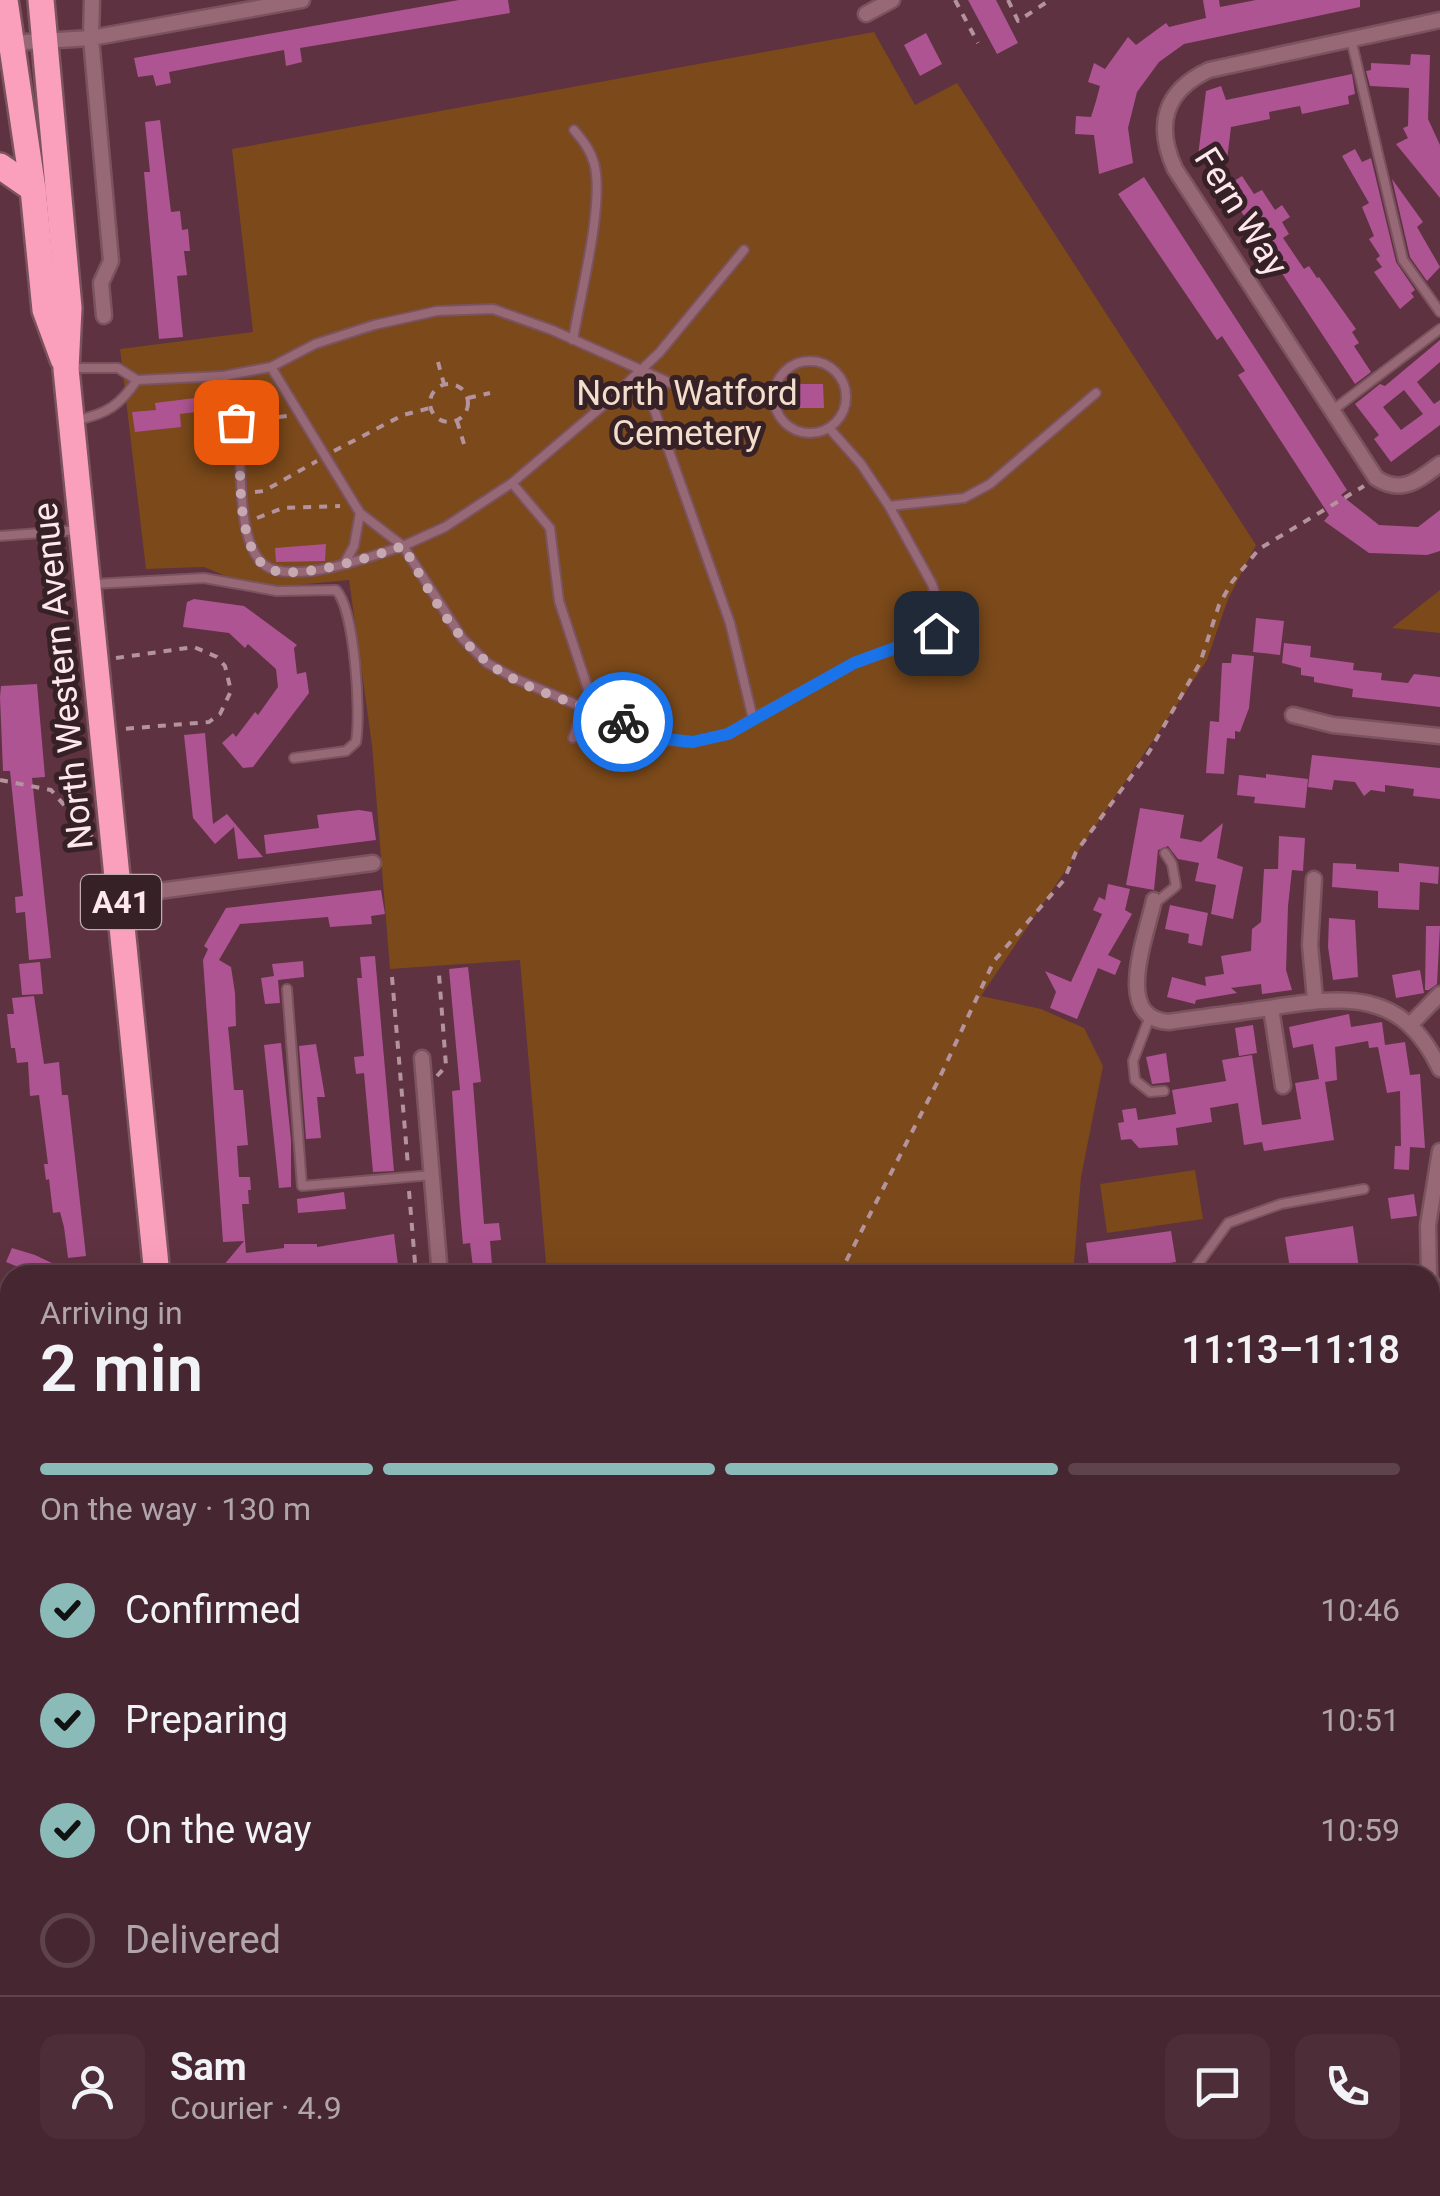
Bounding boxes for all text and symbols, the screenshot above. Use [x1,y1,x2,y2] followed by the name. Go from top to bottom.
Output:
[1186,140,1297,284] street label: Fern Way
[576,373,798,454] park label: North Watford Cemetery
[194,380,279,465] pin
[209,395,264,450] icon: bag
[24,501,102,851] street label: North Western Avenue
[894,591,979,676] pin
[909,606,964,661] icon: home
[573,672,673,772] courier
[596,695,651,750] icon: bike
[81,875,161,929] road number: A41
[40,1294,183,1332] text: Arriving in
[1181,1328,1400,1372] text: 11:13–11:18
[40,1331,203,1407] text: 2 min
[40,1490,311,1528] text: On the way · 130 m
[40,1583,95,1638] icon: check
[125,1588,301,1632] text: Confirmed
[1320,1591,1400,1629] text: 10:46
[40,1693,95,1748] icon: check
[125,1698,288,1742] text: Preparing
[1320,1701,1400,1739] text: 10:51
[40,1803,95,1858] icon: check
[125,1808,311,1852] text: On the way
[1320,1811,1400,1849] text: 10:59
[125,1918,281,1962] text: Delivered
[40,2034,145,2139] button: person
[1165,2034,1270,2139] button: chat
[1295,2034,1400,2139] button: phone
[170,2045,247,2089] text: Sam
[170,2089,342,2127] text: Courier · 4.9

